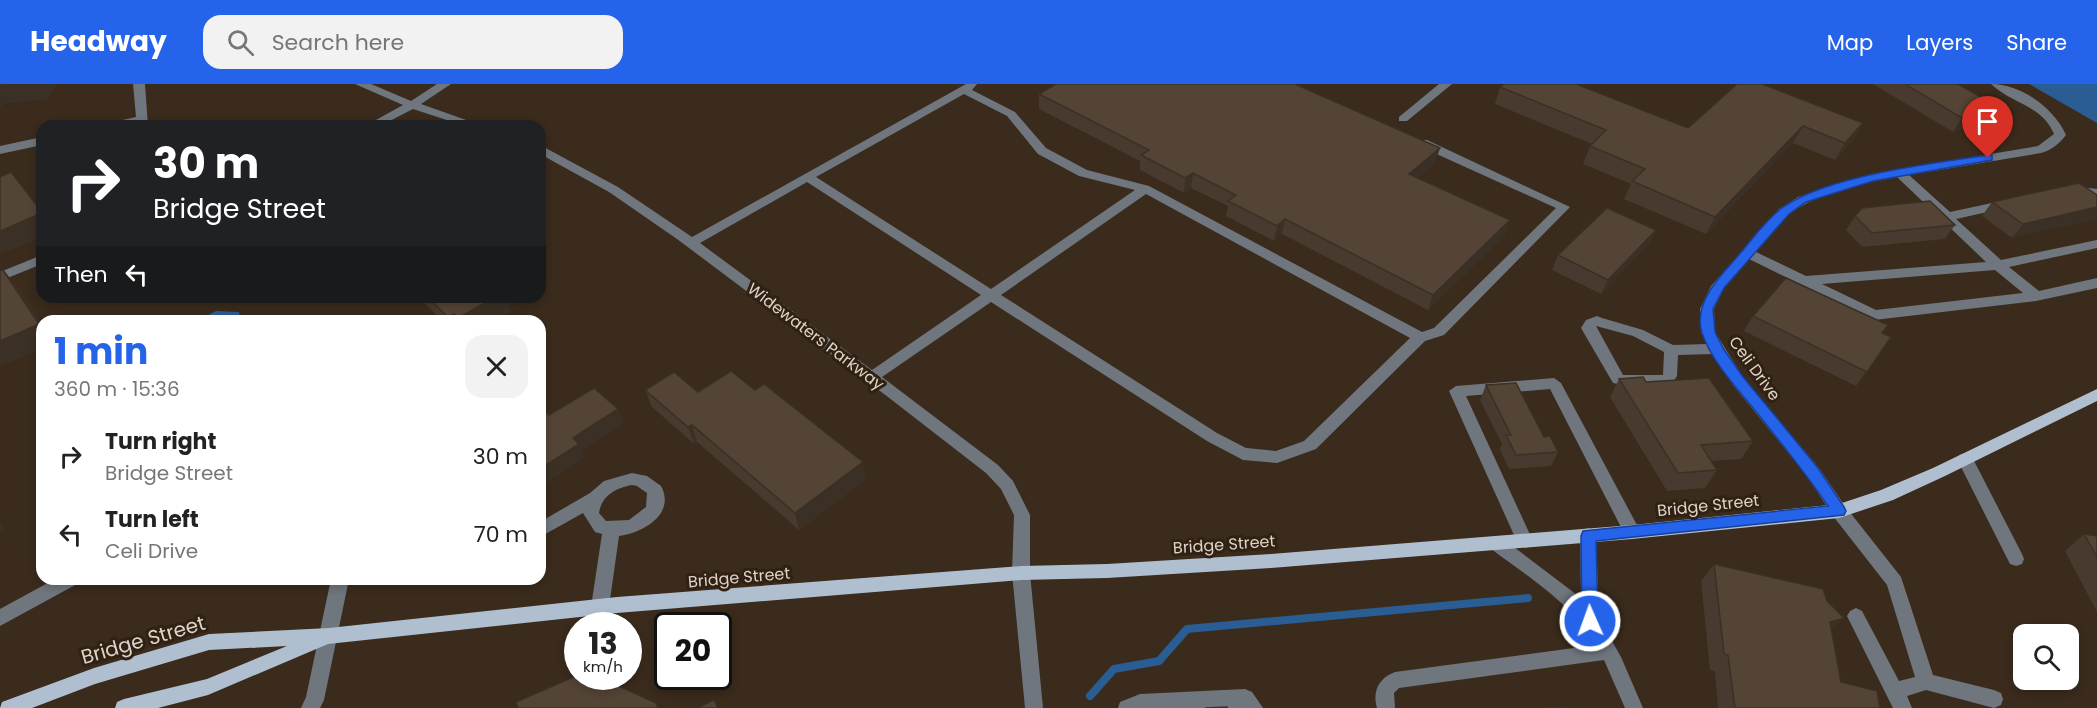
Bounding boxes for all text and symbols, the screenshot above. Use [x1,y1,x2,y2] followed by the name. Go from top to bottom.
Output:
[203,15,623,69] search box
[30,22,167,61] text: Headway
[224,26,257,59] icon: search
[272,27,404,58] text: Search here
[1827,28,1873,57] text: Map
[1906,28,1973,57] text: Layers
[2006,28,2067,57] text: Share
[1962,96,2013,158] pin
[1971,105,2004,138] icon: arrive
[153,134,259,193] text: 30 m
[54,144,132,222] icon: right
[153,190,326,227] text: Bridge Street
[120,258,153,291] icon: left
[54,259,108,290] text: Then
[743,277,889,395] street label: Widewaters Parkway
[54,326,148,377] text: 1 min
[1723,331,1786,405] street label: Celi Drive
[465,335,528,398] button: close
[54,375,180,403] text: 360 m · 15:36
[105,426,216,457] text: Turn right
[54,440,87,473] icon: right
[473,441,528,472] text: 30 m
[105,459,233,487] text: Bridge Street
[1656,489,1760,522] street label: Bridge Street
[105,504,199,535] text: Turn left
[54,518,87,551] icon: left
[474,519,528,550] text: 70 m
[1172,529,1276,560] street label: Bridge Street
[105,537,198,565] text: Celi Drive
[687,562,791,593] street label: Bridge Street
[1558,589,1622,653] position arrow
[78,609,208,671] street label: Bridge Street
[654,612,732,690] speed limit sign: 20
[588,622,618,665] text: 13
[2013,624,2079,690] map controls
[2013,624,2079,690] button: search
[583,656,623,677] text: km/h

